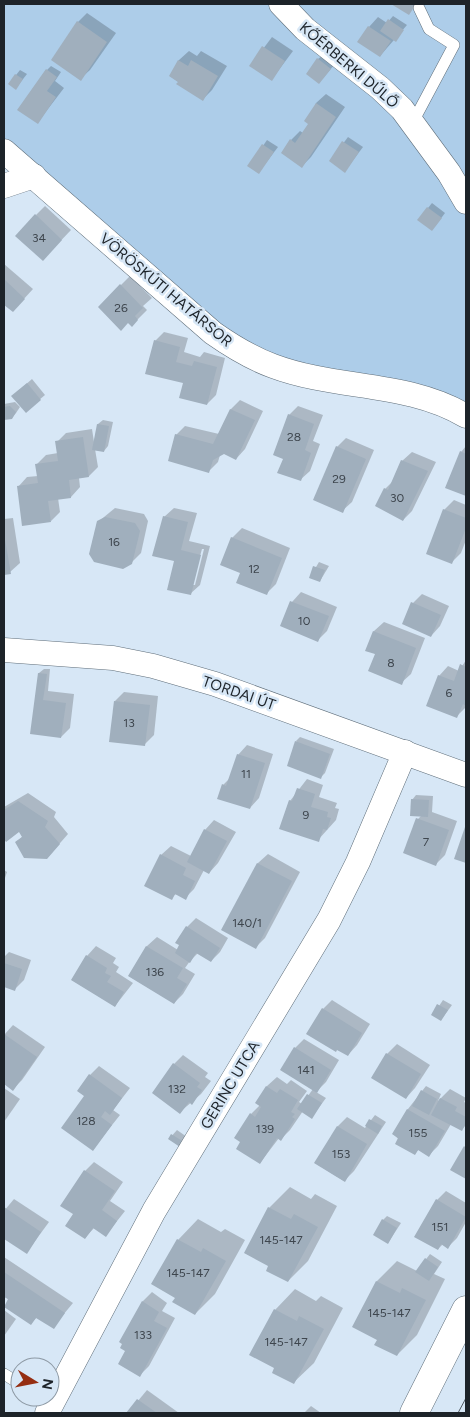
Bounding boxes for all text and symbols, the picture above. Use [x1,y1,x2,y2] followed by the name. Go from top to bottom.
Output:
[296,18,402,112] street label: KŐÉRBERKI DŰLŐ
[96,229,236,351] street label: VÖRÖSKÚTI HATÁRSOR
[32,231,47,245] house number: 34
[114,301,128,315] house number: 26
[287,430,301,444] house number: 28
[332,472,346,486] house number: 29
[390,491,404,505] house number: 30
[108,535,120,549] house number: 16
[248,562,260,576] house number: 12
[298,614,311,628] house number: 10
[387,656,395,670] house number: 8
[200,672,279,714] street label: TORDAI ÚT
[446,686,453,700] house number: 6
[123,716,135,730] house number: 13
[241,767,251,781] house number: 11
[303,808,310,822] house number: 9
[423,835,430,849] house number: 7
[232,916,262,930] house number: 140/1
[146,965,164,979] house number: 136
[197,1038,263,1132] street label: GERINC UTCA
[297,1063,315,1077] house number: 141
[168,1082,186,1096] house number: 132
[76,1114,96,1128] house number: 128
[256,1122,274,1136] house number: 139
[409,1126,427,1140] house number: 155
[332,1147,350,1161] house number: 153
[432,1220,448,1234] house number: 151
[259,1233,303,1247] house number: 145-147
[166,1266,210,1280] house number: 145-147
[367,1306,411,1320] house number: 145-147
[134,1328,152,1342] house number: 133
[264,1335,308,1349] house number: 145-147
[10,1357,60,1407] north arrow
[38,1377,57,1391] text: N

